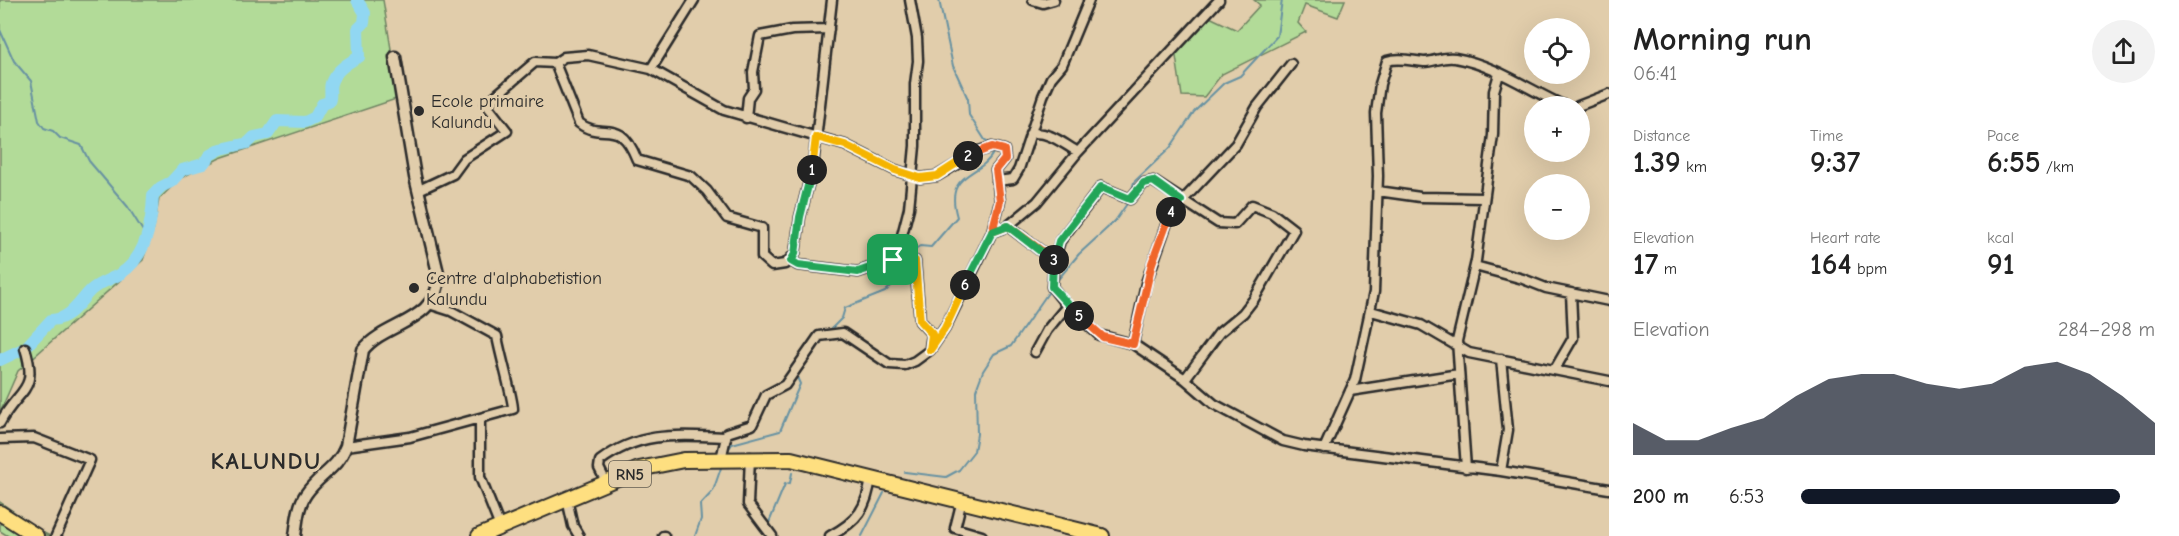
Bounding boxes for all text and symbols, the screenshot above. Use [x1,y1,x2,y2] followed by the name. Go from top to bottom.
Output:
[1524,18,1590,240] map controls
[1524,18,1590,84] button: locate
[1633,20,1812,58] text: Morning run
[2092,20,2155,83] button: share
[1633,62,1677,85] text: 06:41
[431,91,544,133] place label: Ecole primaire Kalundu
[1524,96,1590,162] button: +
[412,104,426,118] marker: Ecole primaire Kalundu
[1633,127,1690,145] text: Distance
[1810,127,1843,145] text: Time
[1987,127,2019,145] text: Pace
[953,141,983,171] pin: 2
[1633,145,1681,180] text: 1.39
[1810,145,1860,180] text: 9:37
[1987,145,2041,180] text: 6:55
[964,147,972,165] text: 2
[797,155,827,185] pin: 1
[1681,158,1707,176] text: km
[2041,158,2074,176] text: /km
[809,161,815,179] text: 1
[1524,174,1590,240] button: −
[1156,197,1186,227] pin: 4
[1167,203,1175,221] text: 4
[1633,229,1694,247] text: Elevation
[1810,229,1881,247] text: Heart rate
[1987,229,2014,247] text: kcal
[867,234,918,285] pin
[876,243,909,276] icon: arrive
[1039,245,1069,275] pin: 3
[1633,247,1658,282] text: 17
[1810,247,1852,282] text: 164
[1987,247,2014,282] text: 91
[1050,251,1058,269] text: 3
[1658,260,1677,278] text: m
[1852,260,1887,278] text: bpm
[426,268,602,310] place label: Centre d'alphabetistion Kalundu
[950,270,980,300] pin: 6
[961,276,969,294] text: 6
[407,281,421,295] marker: Centre d'alphabetistion Kalundu
[1064,301,1094,331] pin: 5
[1075,307,1083,325] text: 5
[1633,318,1710,341] text: Elevation
[2058,318,2155,341] text: 284–298 m
[210,447,322,475] district label: KALUNDU
[609,461,651,487] road number: RN5
[1633,485,1689,508] text: 200 m
[1729,485,1764,508] text: 6:53

